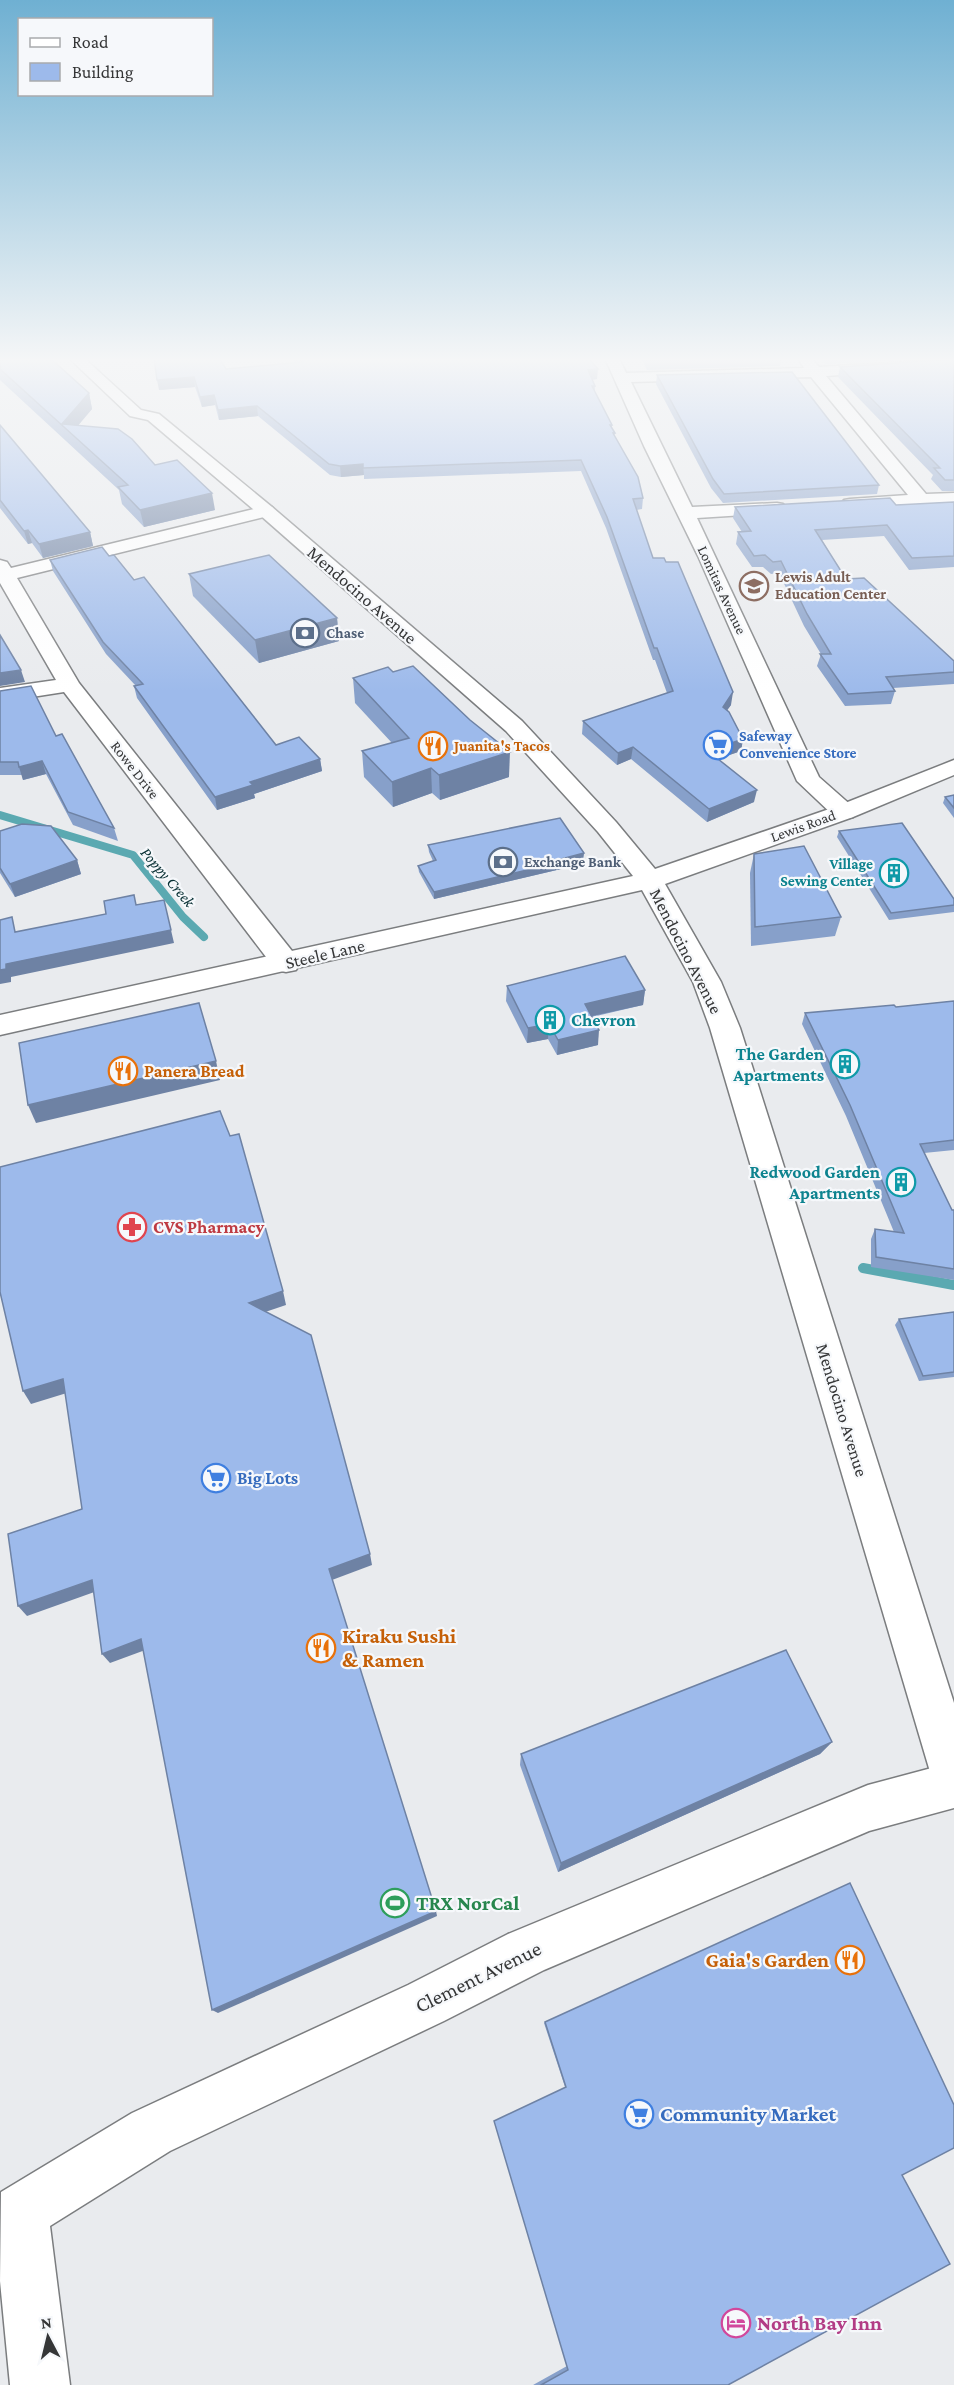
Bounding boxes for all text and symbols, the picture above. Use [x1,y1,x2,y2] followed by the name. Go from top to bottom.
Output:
[18,18,213,96] legend
[72,32,109,52] text: Road
[72,62,134,82] text: Building
[303,542,421,648] street label: Mendocino Avenue
[695,543,750,637] street label: Lomitas Avenue
[775,569,886,602] place label: Lewis Adult Education Center
[738,570,770,602] school or university icon: Lewis Adult Education Center
[289,617,321,649] bank icon: Chase
[326,625,364,641] place label: Chase
[739,728,857,761] place label: Safeway Convenience Store
[702,729,734,761] supermarket icon: Safeway Convenience Store
[417,730,449,762] restaurant icon: Juanita's Tacos
[108,738,163,802] street label: Rowe Drive
[452,738,550,754] place label: Juanita's Tacos
[768,807,838,845] street label: Lewis Road
[137,844,199,912] water label: Poppy Creek
[487,846,519,878] bank icon: Exchange Bank
[524,854,622,870] place label: Exchange Bank
[780,856,873,889] place label: Village Sewing Center
[878,857,910,889] building icon: Village Sewing Center
[646,885,726,1017] street label: Mendocino Avenue
[283,935,367,973] street label: Steele Lane
[534,1004,566,1036] building icon: Chevron
[571,1010,636,1030] place label: Chevron
[732,1044,825,1085] place label: The Garden Apartments
[829,1048,861,1080] building icon: The Garden Apartments
[107,1055,139,1087] restaurant icon: Panera Bread
[144,1061,245,1081] place label: Panera Bread
[749,1162,881,1203] place label: Redwood Garden Apartments
[885,1166,917,1198] building icon: Redwood Garden Apartments
[116,1211,148,1243] pharmacy icon: CVS Pharmacy
[153,1217,264,1237] place label: CVS Pharmacy
[812,1341,872,1479] street label: Mendocino Avenue
[200,1462,232,1494] supermarket icon: Big Lots
[237,1468,298,1488] place label: Big Lots
[342,1624,456,1672] place label: Kiraku Sushi & Ramen
[305,1632,337,1664] restaurant icon: Kiraku Sushi & Ramen
[379,1887,411,1919] sports icon: TRX NorCal
[416,1891,519,1915] place label: TRX NorCal
[411,1936,545,2018] street label: Clement Avenue
[834,1944,866,1976] restaurant icon: Gaia's Garden
[706,1948,829,1972] place label: Gaia's Garden
[623,2098,655,2130] supermarket icon: Community Market
[660,2102,836,2126] place label: Community Market
[18,2307,78,2367] north arrow
[720,2307,752,2339] hotel icon: North Bay Inn
[757,2311,882,2335] place label: North Bay Inn
[40,2313,53,2332] text: N

